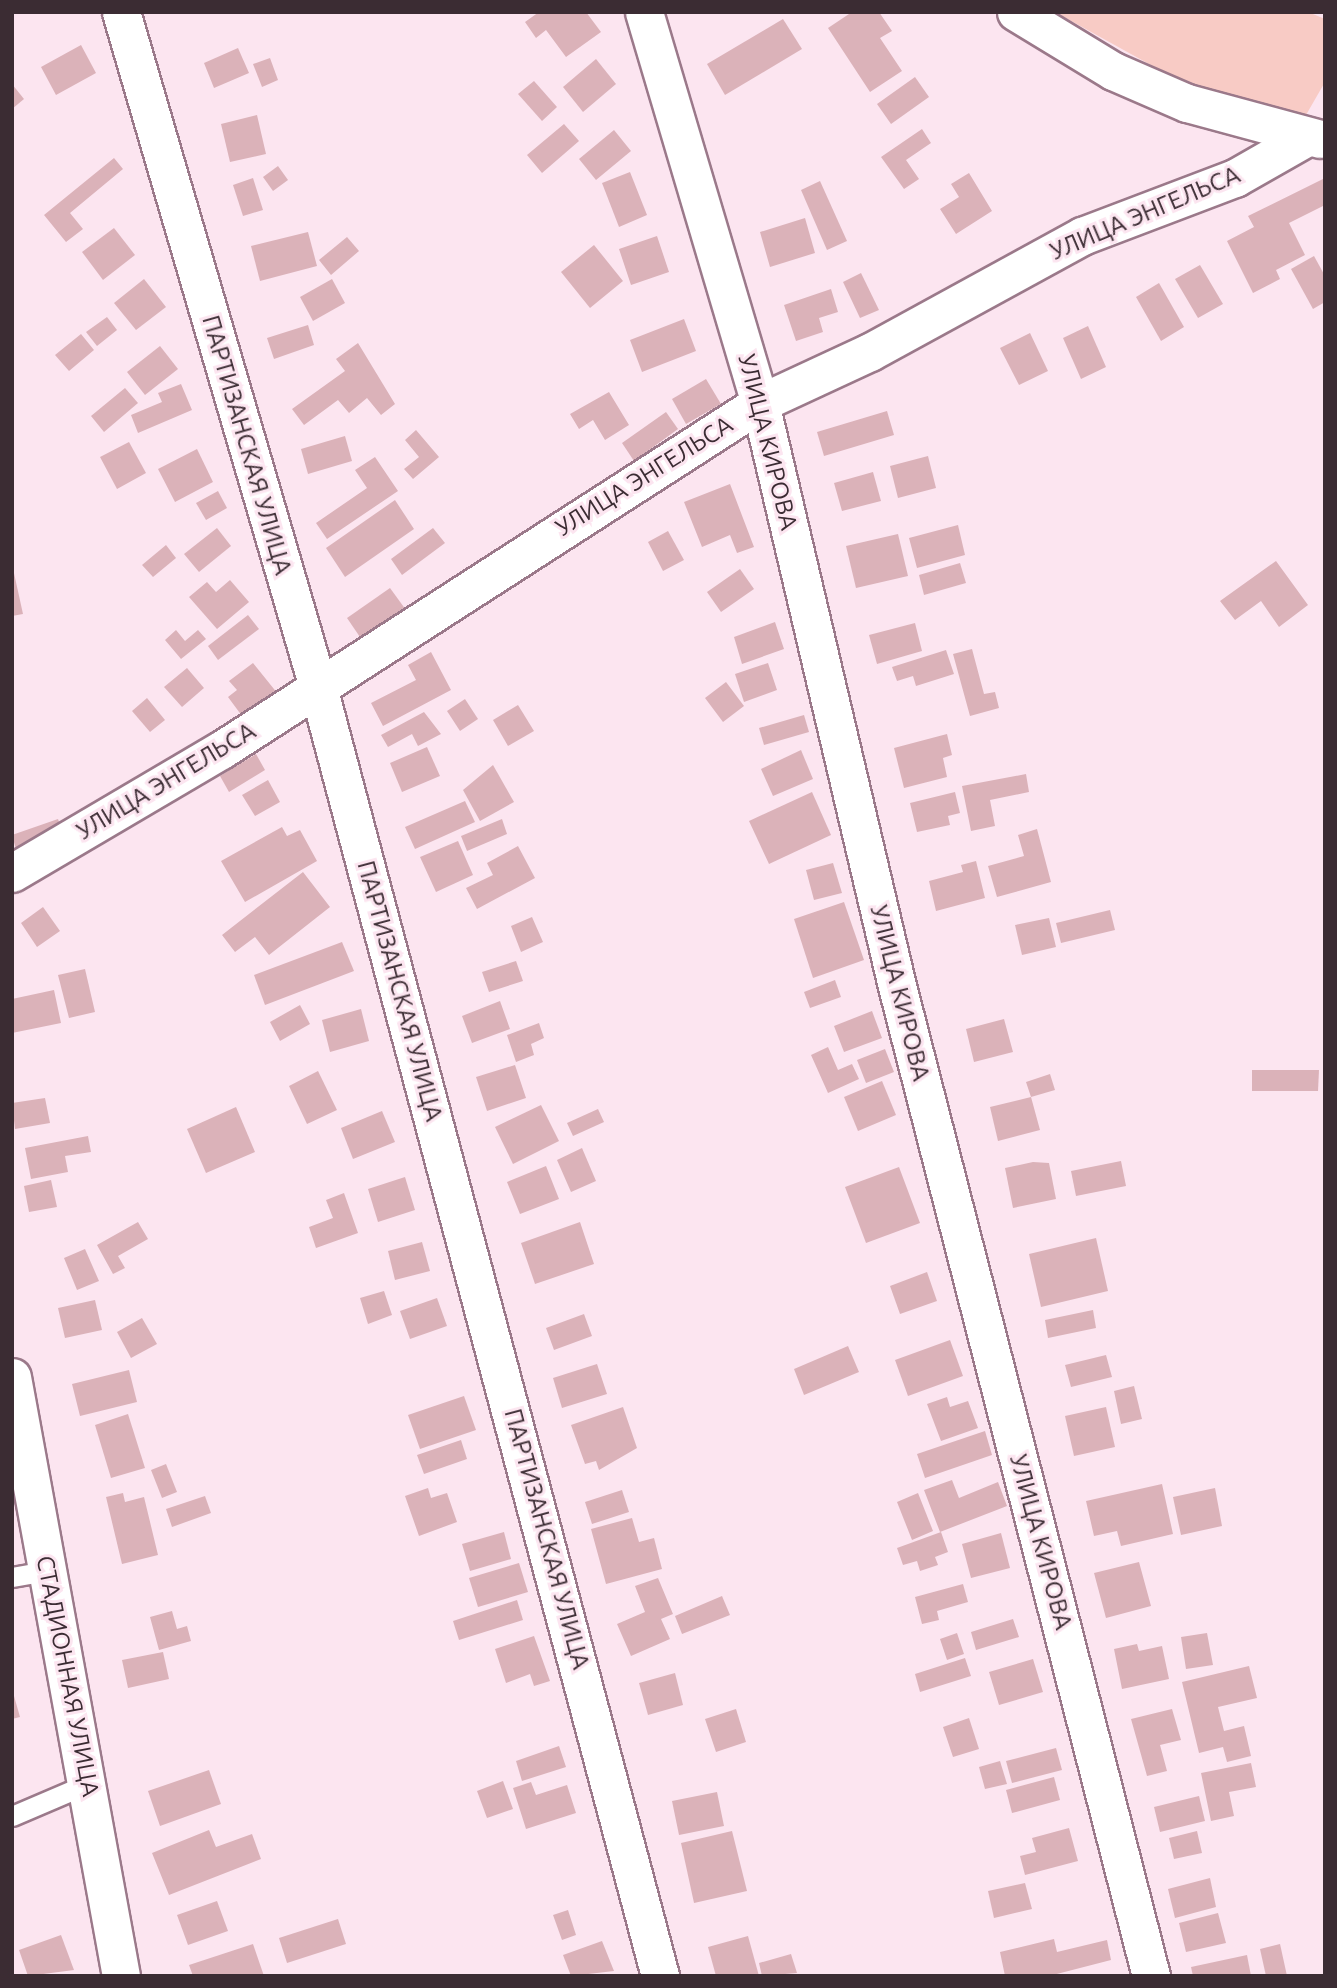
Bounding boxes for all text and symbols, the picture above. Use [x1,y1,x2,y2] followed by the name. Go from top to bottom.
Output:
[1046,160,1244,266] street label: УЛИЦА ЭНГЕЛЬСА
[196,312,298,578] street label: ПАРТИЗАНСКАЯ УЛИЦА
[732,351,804,533] street label: УЛИЦА КИРОВА
[550,410,738,542] street label: УЛИЦА ЭНГЕЛЬСА
[71,716,261,846] street label: УЛИЦА ЭНГЕЛЬСА
[351,858,449,1124] street label: ПАРТИЗАНСКАЯ УЛИЦА
[864,902,936,1084] street label: УЛИЦА КИРОВА
[498,1406,596,1672] street label: ПАРТИЗАНСКАЯ УЛИЦА
[1004,1451,1078,1633] street label: УЛИЦА КИРОВА
[31,1553,105,1799] street label: СТАДИОННАЯ УЛИЦА

